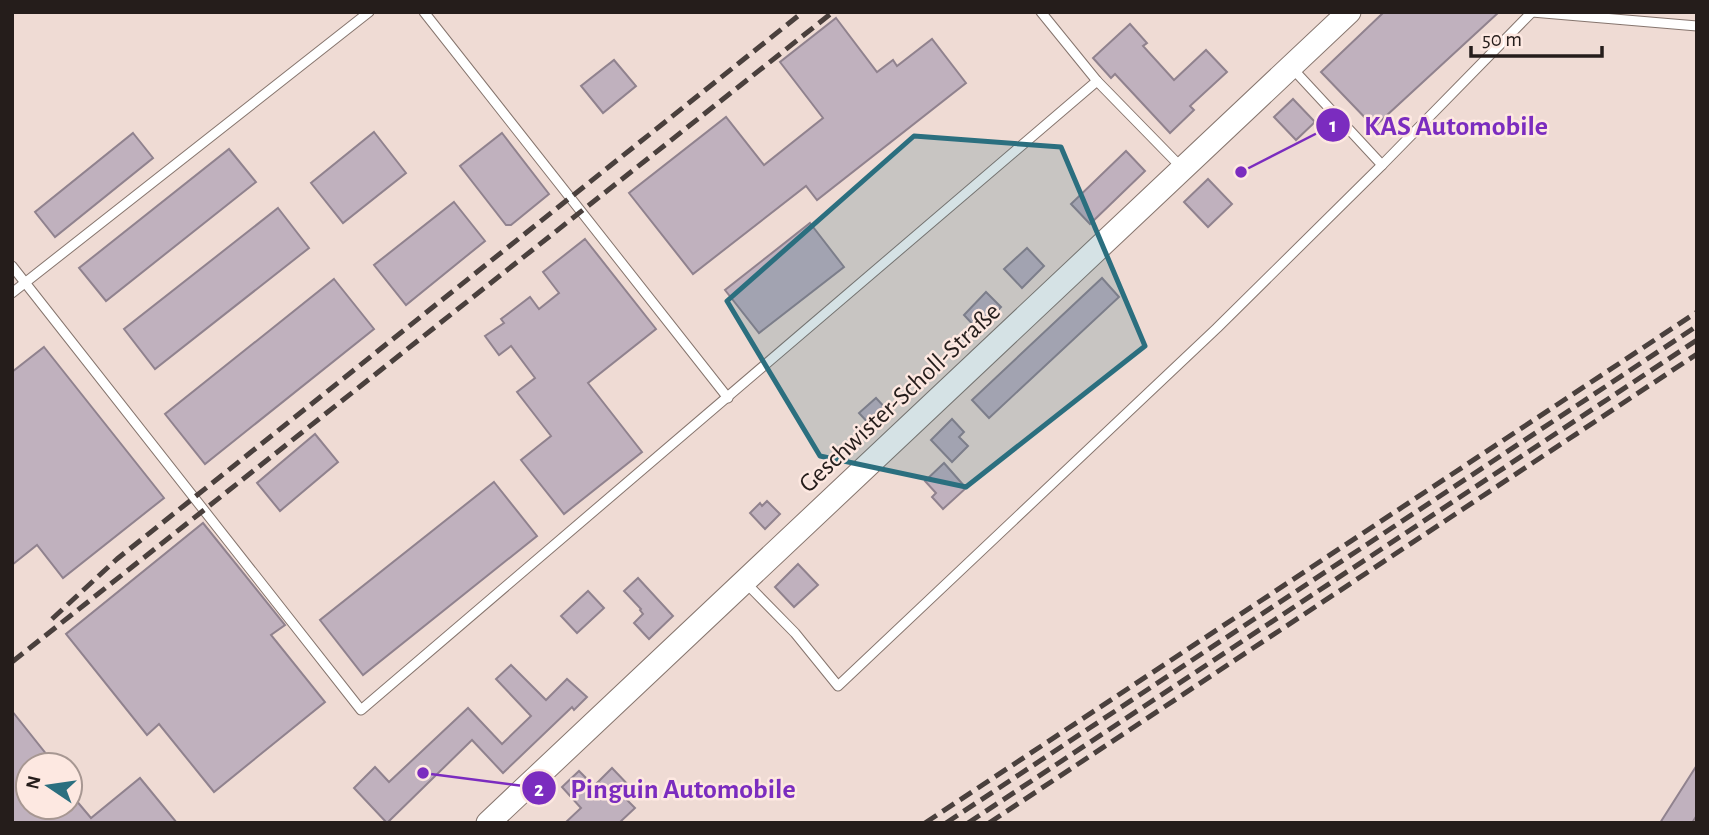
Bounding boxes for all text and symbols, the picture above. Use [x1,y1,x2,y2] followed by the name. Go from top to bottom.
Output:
[1471,14,1602,58] scale bar
[1482,29,1522,50] text: 50 m
[1315,100,1562,149] callout: KAS Automobile
[1364,113,1548,141] text: KAS Automobile
[1329,115,1337,136] text: 1
[794,298,1005,497] street label: Geschwister-Scholl-Straße
[14,751,84,821] north arrow
[522,764,810,813] callout: Pinguin Automobile
[23,774,45,791] text: N
[570,776,796,804] text: Pinguin Automobile
[534,779,544,800] text: 2

